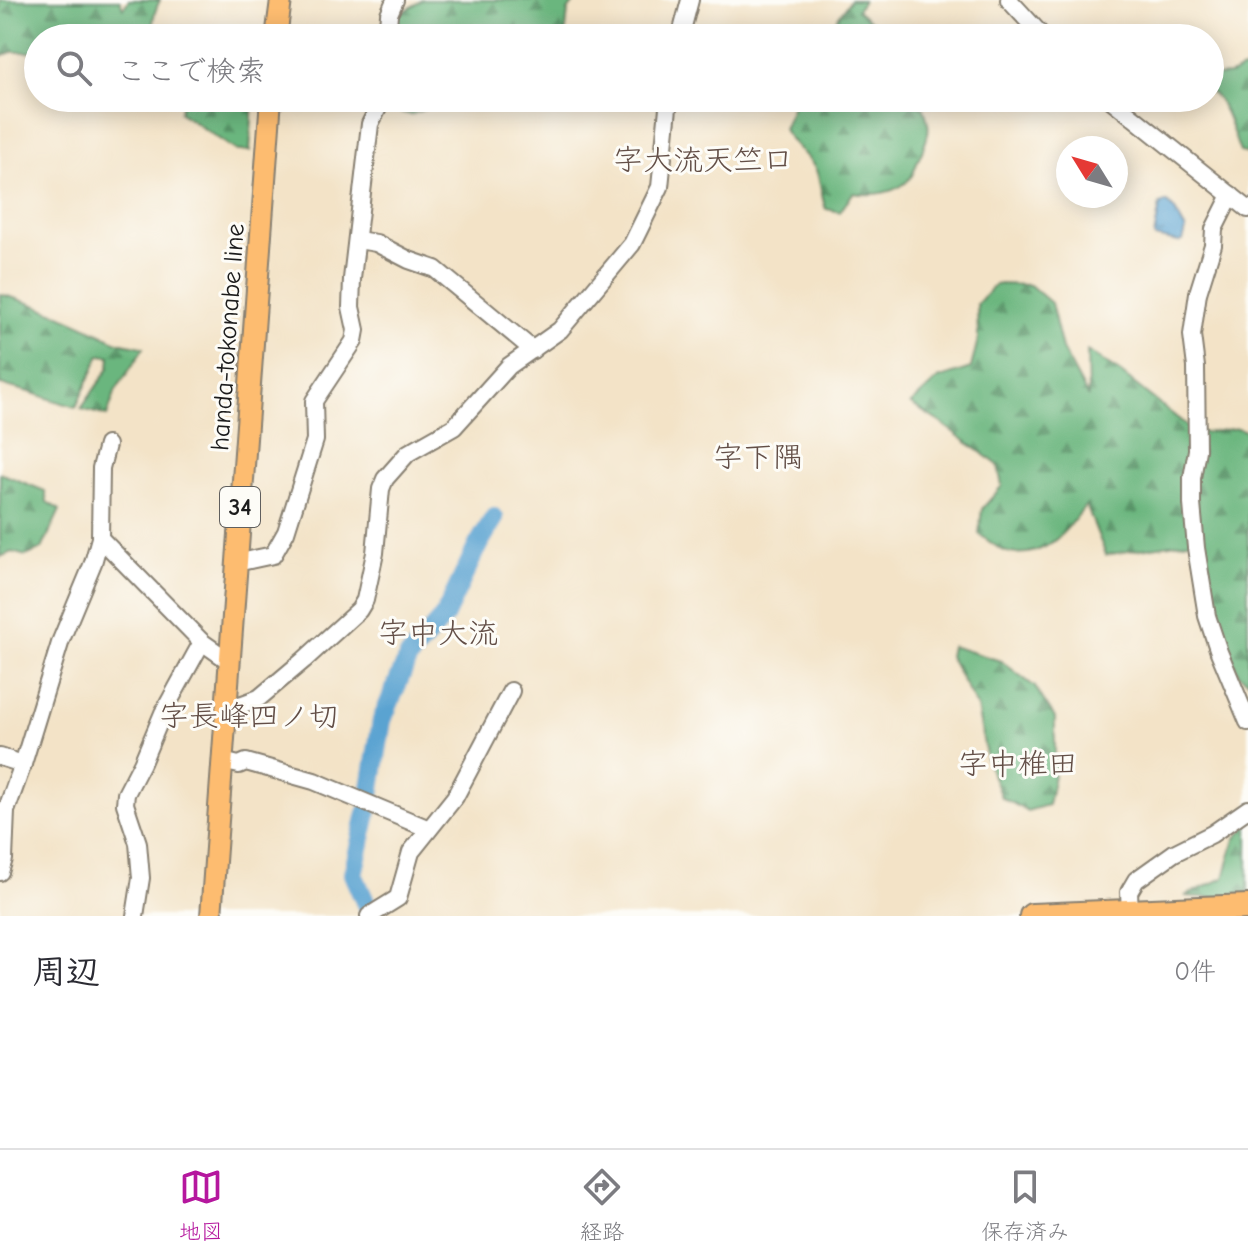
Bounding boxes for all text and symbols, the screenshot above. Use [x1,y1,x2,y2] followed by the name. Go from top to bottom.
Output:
[24,24,1224,112] search box
[52,46,96,90] icon: search
[116,54,266,89] text: ここで検索
[1056,136,1128,208] north arrow
[613,143,793,178] district label: 字大流天竺口
[205,222,251,452] street label: handa-tokonabe line
[713,440,803,475] district label: 字下隅
[220,487,260,527] road number: 34
[378,616,498,651] district label: 字中大流
[159,699,339,734] district label: 字長峰四ノ切
[958,747,1078,782] district label: 字中椎田
[32,952,100,992] text: 周辺
[1174,957,1216,987] text: 0件
[179,1165,223,1245] tab: 地図
[580,1165,624,1245] tab: 経路
[981,1165,1069,1245] tab: 保存済み

